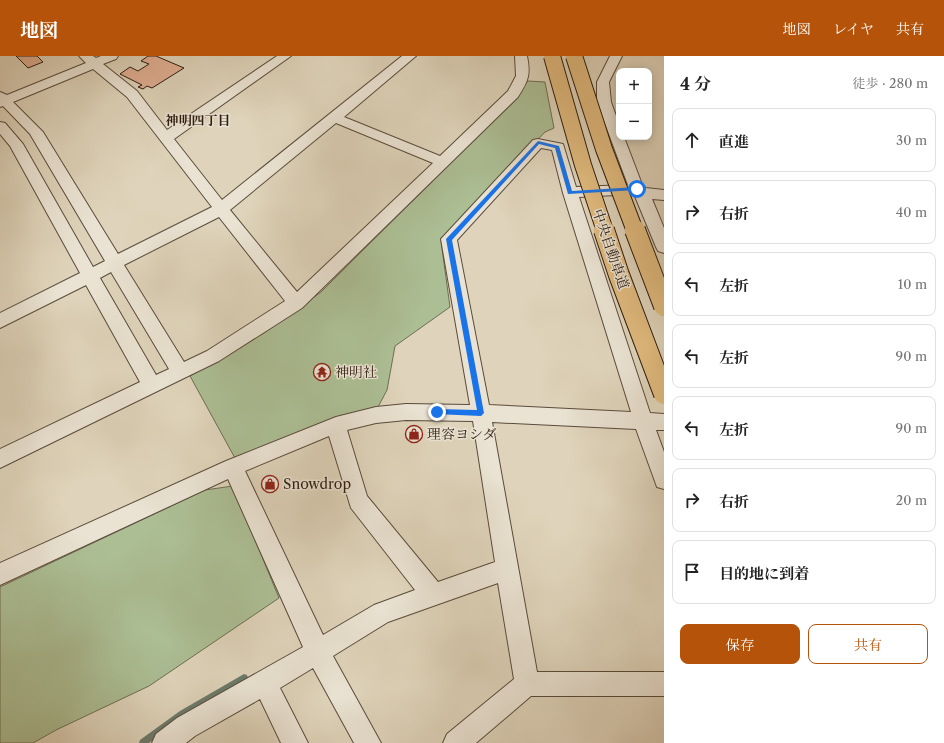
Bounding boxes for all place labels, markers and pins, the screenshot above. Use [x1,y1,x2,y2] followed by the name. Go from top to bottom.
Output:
[312,362,332,382] temple icon: 神明社
[335,363,377,381] place label: 神明社
[404,424,424,444] shop icon: 理容ヨシダ
[427,425,496,443] place label: 理容ヨシダ
[260,474,280,494] shop icon: Snowdrop
[283,475,351,493] place label: Snowdrop

